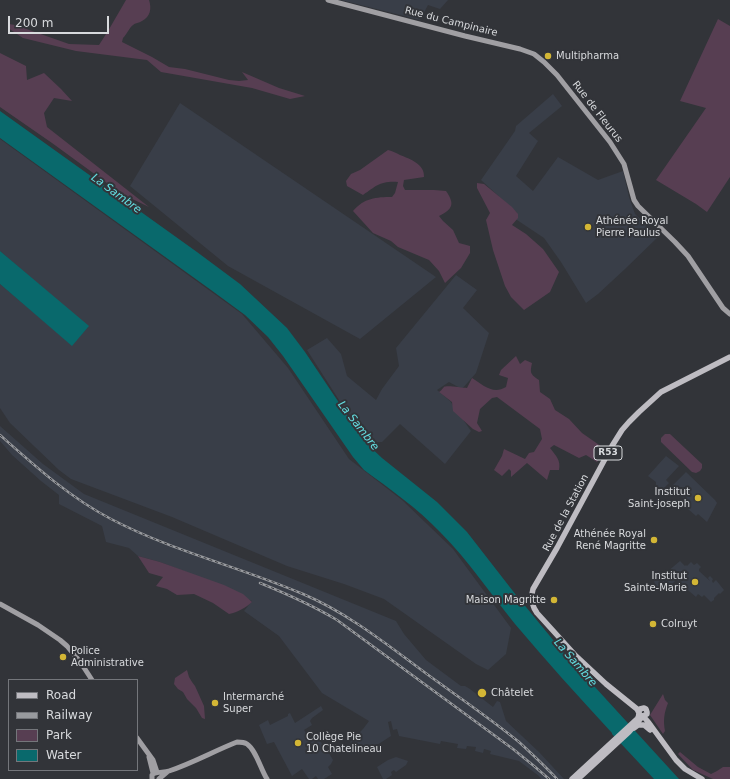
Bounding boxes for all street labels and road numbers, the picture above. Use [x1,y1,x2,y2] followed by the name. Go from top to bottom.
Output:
[403,5,499,39] street label: Rue du Campinaire
[569,79,625,145] street label: Rue de Fleurus
[594,446,622,460] road number: R53
[541,472,591,554] street label: Rue de la Station

